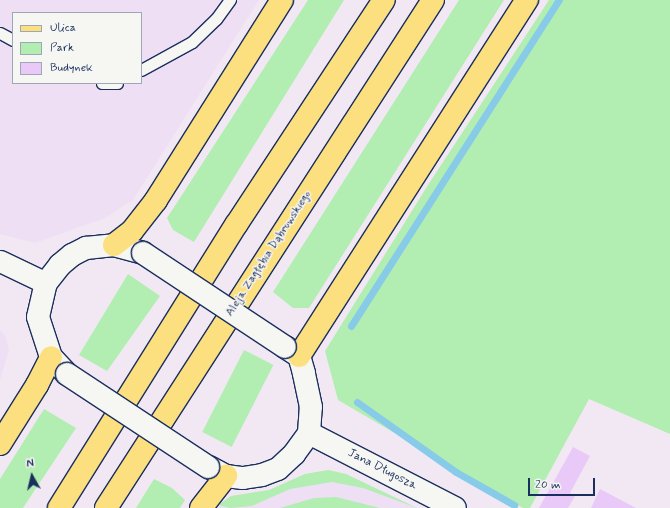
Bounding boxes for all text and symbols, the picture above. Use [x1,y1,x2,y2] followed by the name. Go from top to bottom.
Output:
[12,12,142,84] legend
[50,20,76,36] text: Ulica
[50,40,74,56] text: Park
[50,60,93,76] text: Budynek
[223,188,315,320] street label: Aleja Zagłębia Dąbrowskiego
[345,447,419,493] street label: Jana Długosza
[12,456,52,496] north arrow
[26,457,35,472] text: N
[530,470,597,496] scale bar
[535,477,561,493] text: 20 m

